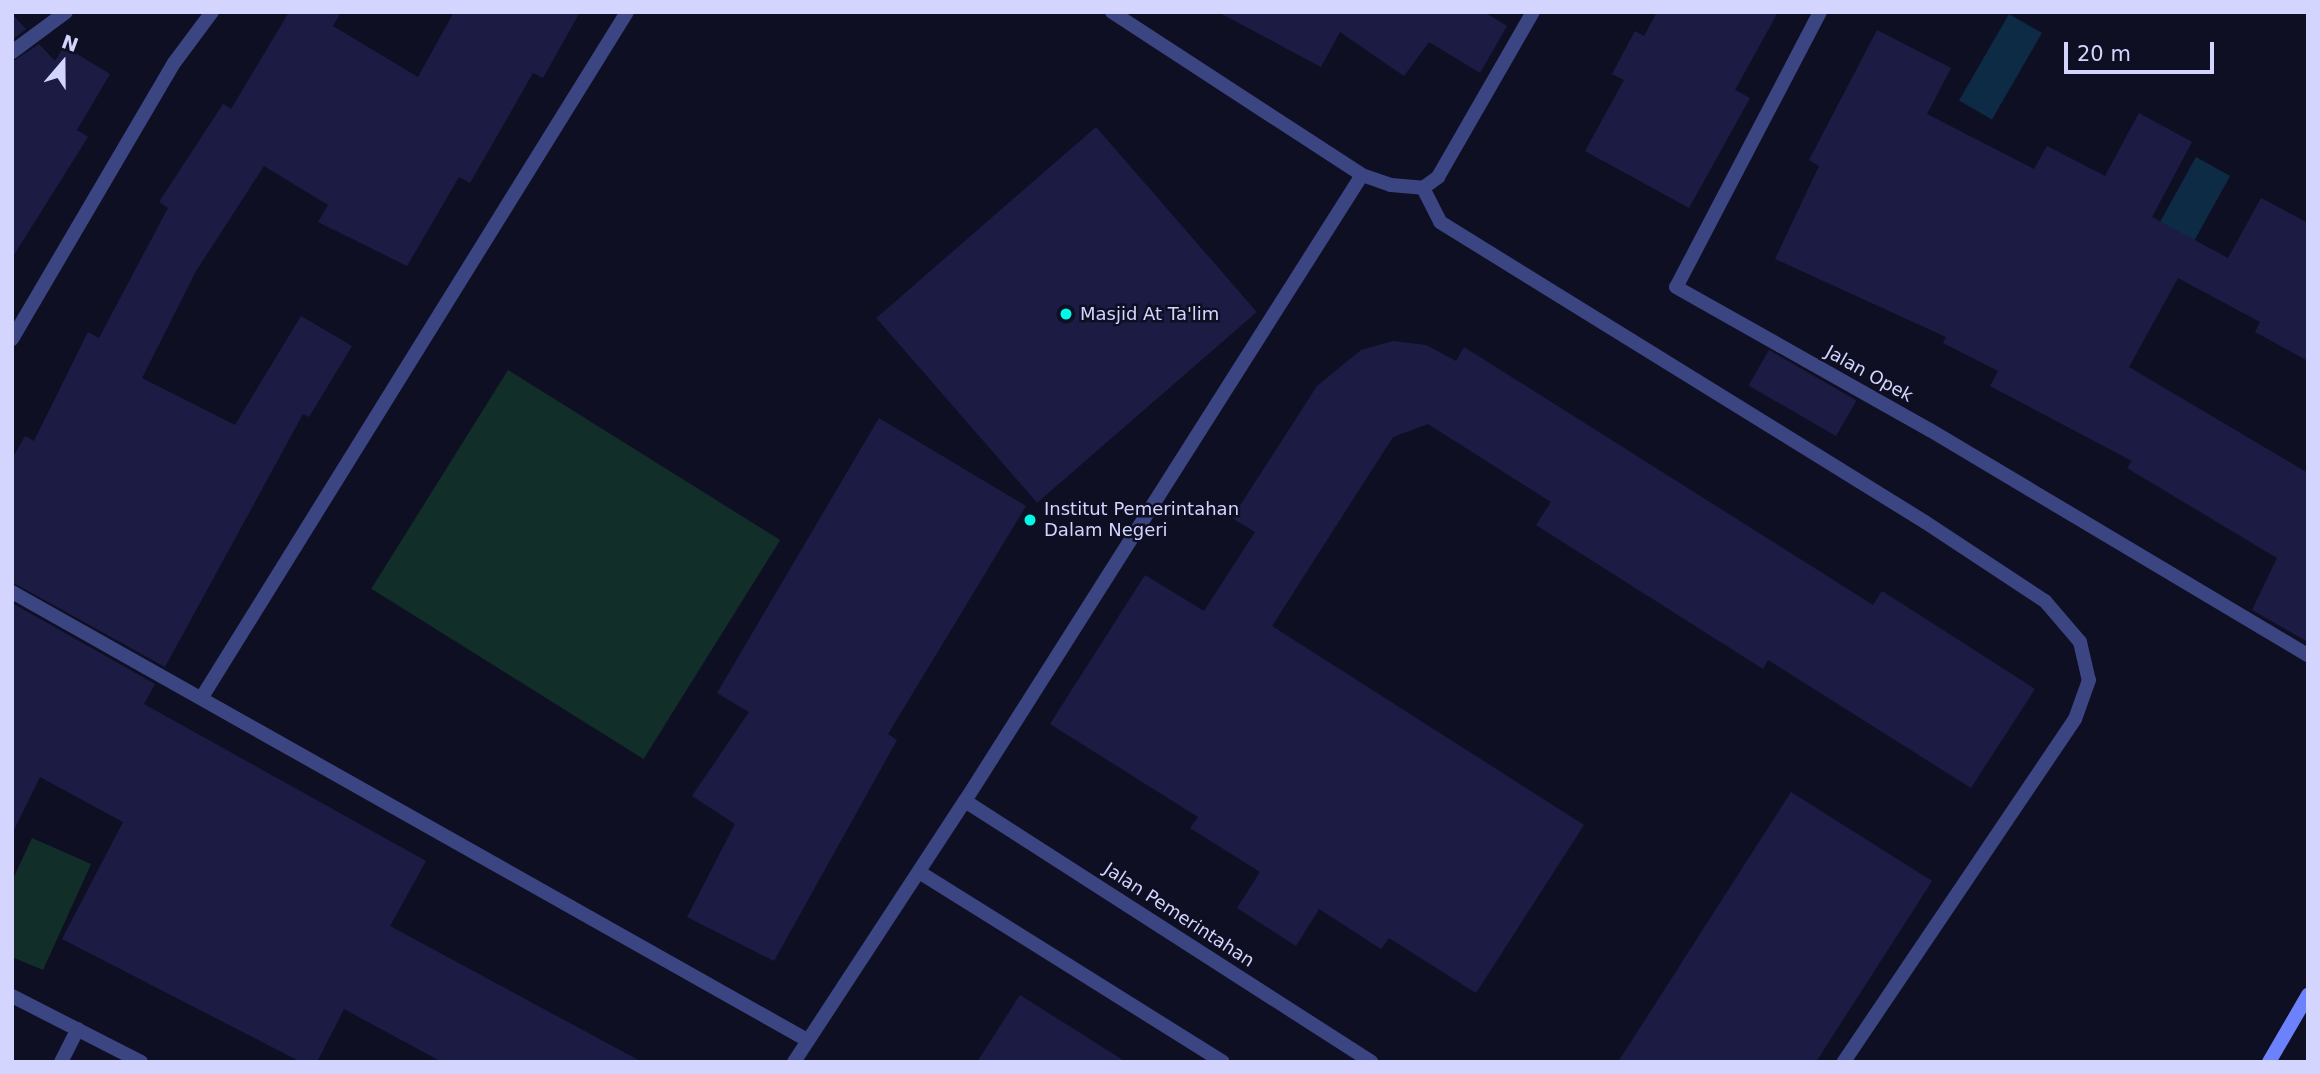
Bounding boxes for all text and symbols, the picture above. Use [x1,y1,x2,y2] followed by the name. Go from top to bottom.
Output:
[28,28,98,98] north arrow
[2068,28,2218,72] scale bar
[59,30,81,56] text: N
[2077,42,2131,66] text: 20 m
[1080,303,1219,325] place label: Masjid At Ta'lim
[1058,306,1074,322] marker: Masjid At Ta'lim
[1822,341,1916,407] street label: Jalan Opek
[1044,499,1239,542] place label: Institut Pemerintahan Dalam Negeri
[1022,512,1038,528] marker: Institut Pemerintahan Dalam Negeri
[1100,858,1258,972] street label: Jalan Pemerintahan

